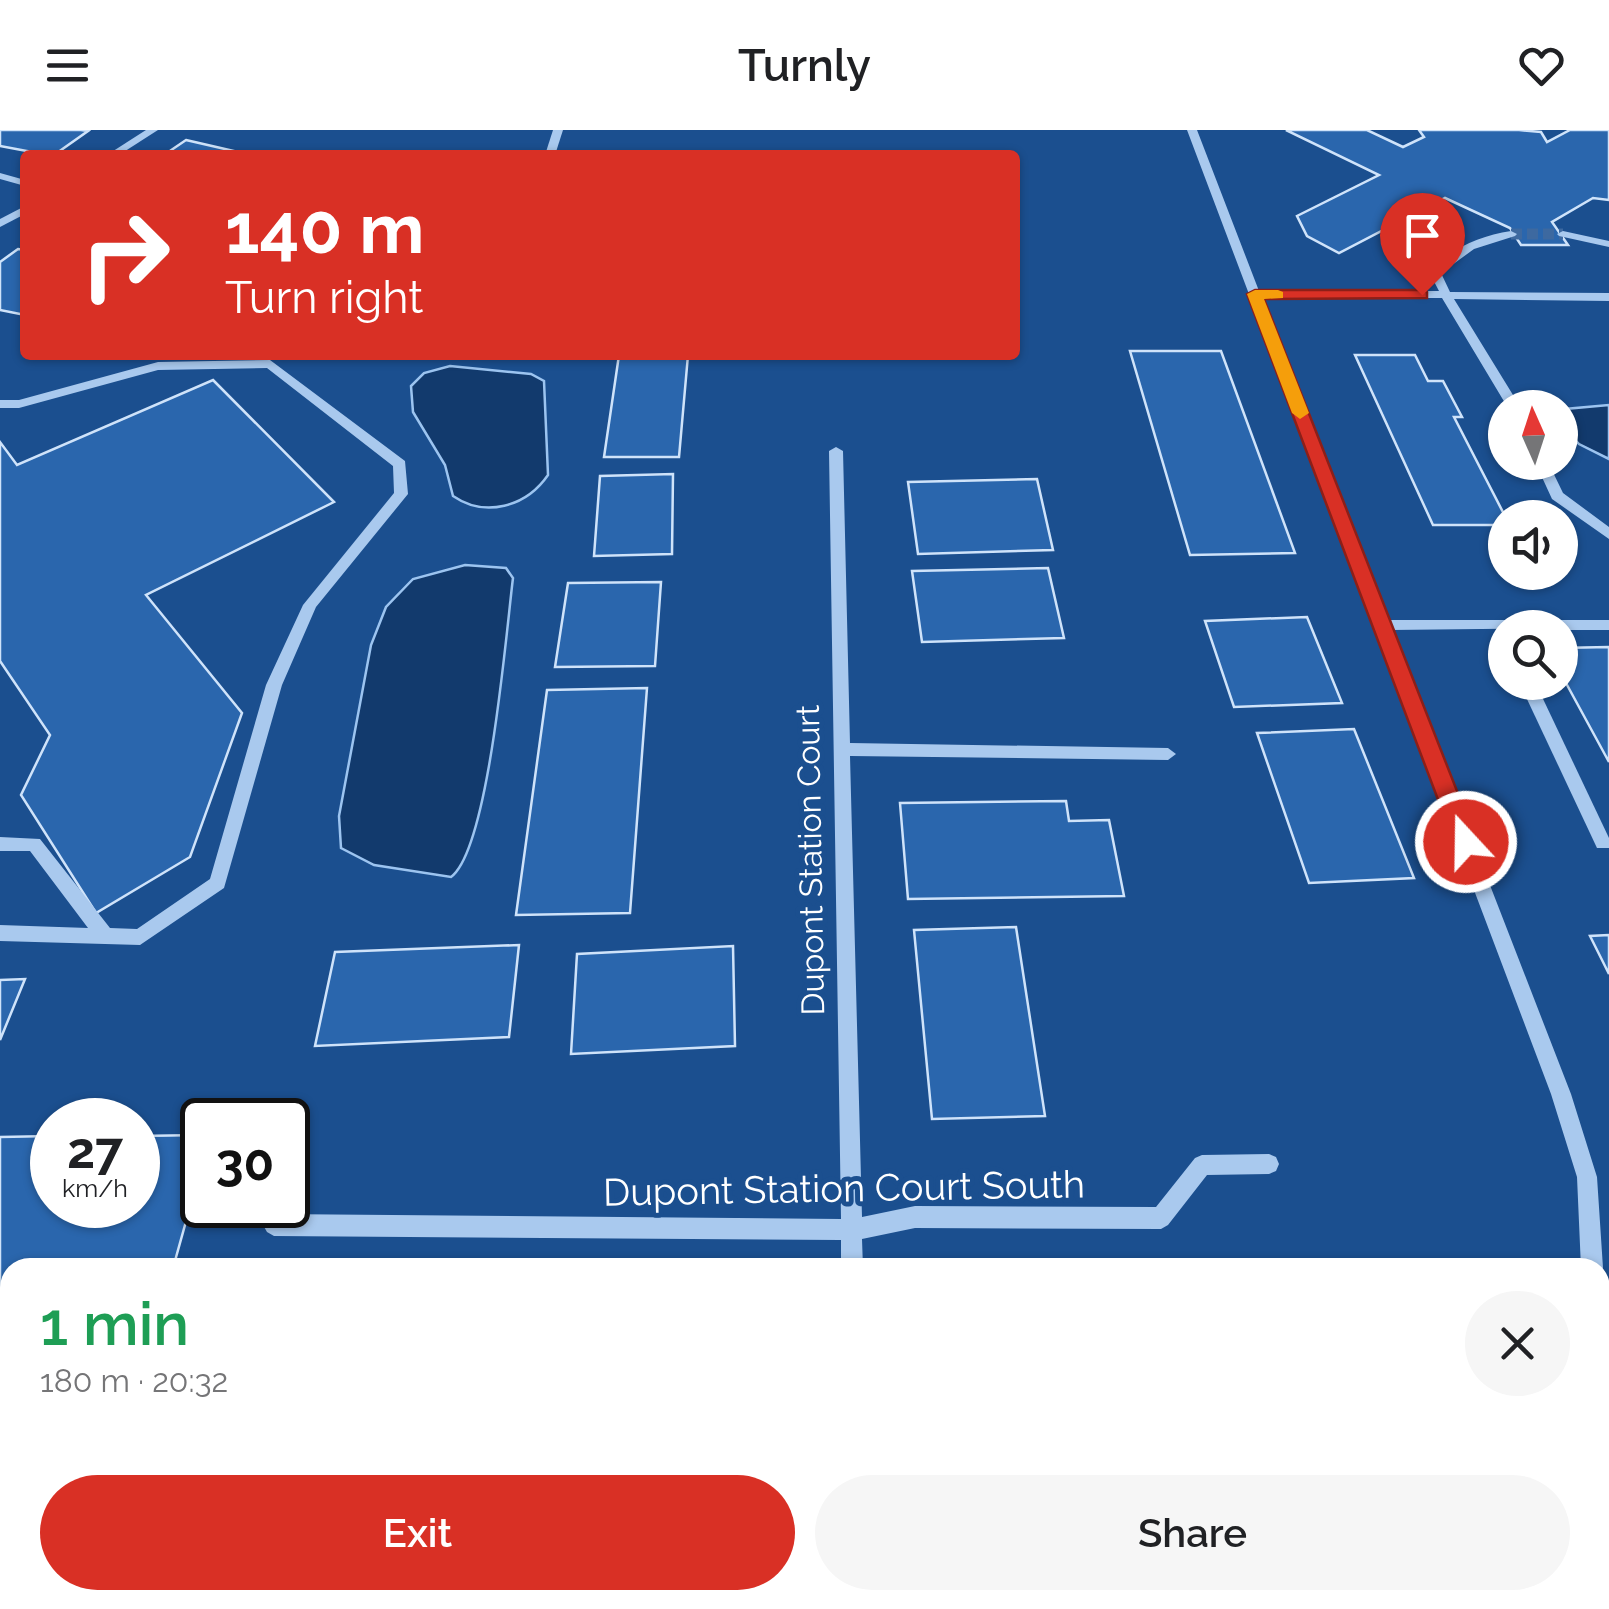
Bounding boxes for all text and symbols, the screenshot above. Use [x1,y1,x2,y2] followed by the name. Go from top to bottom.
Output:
[40,38,95,93] icon: menu
[1514,38,1569,93] icon: heart
[738,39,871,92] text: Turnly
[225,187,425,269] text: 140 m
[60,190,190,320] icon: right
[1380,193,1465,296] pin
[1395,208,1450,263] icon: arrive
[225,271,423,324] text: Turn right
[1488,390,1578,480] north arrow
[1488,390,1578,700] map controls
[1488,500,1578,590] button: sound
[1488,610,1578,700] button: search
[789,704,831,1016] street label: Dupont Station Court
[1414,790,1518,894] position arrow
[180,1098,310,1228] speed limit sign: 30
[67,1121,123,1180] text: 27
[603,1161,1085,1215] street label: Dupont Station Court South
[62,1173,128,1203] text: km/h
[40,1289,189,1359] text: 1 min
[1465,1291,1570,1396] button: close
[40,1362,228,1399] text: 180 m · 20:32
[40,1475,795,1590] button: Exit
[815,1475,1570,1590] button: Share

